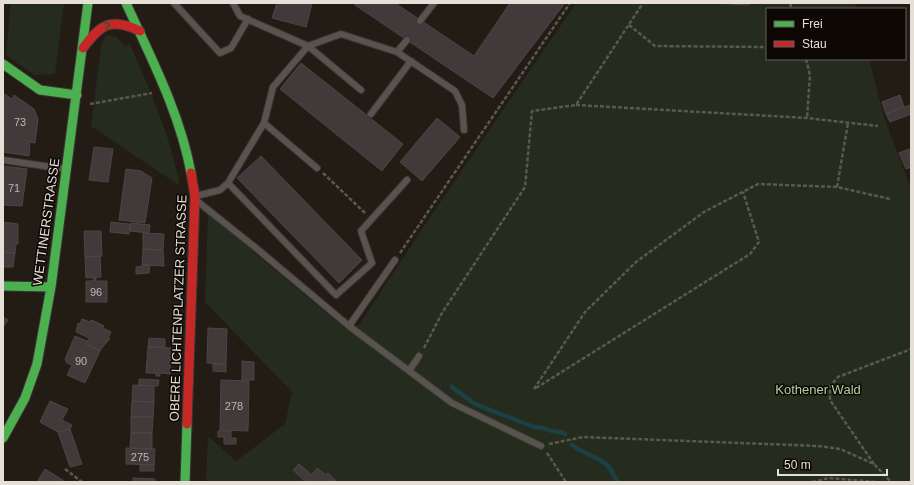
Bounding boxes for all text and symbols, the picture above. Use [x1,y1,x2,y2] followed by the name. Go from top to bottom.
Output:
[766,8,906,60] legend
[802,17,823,31] text: Frei
[103,21,110,29] one-way arrow
[802,37,827,51] text: Stau
[14,116,26,128] house number: 73
[30,157,62,287] street label: WETTINERSTRASSE
[8,182,20,194] house number: 71
[167,194,189,421] street label: OBERE LICHTENPLATZER STRASSE
[90,286,102,298] house number: 96
[75,355,87,367] house number: 90
[775,382,861,397] park label: Kothener Wald
[225,400,243,412] house number: 278
[131,451,149,463] house number: 275
[778,451,887,477] scale bar
[784,458,811,472] text: 50 m

